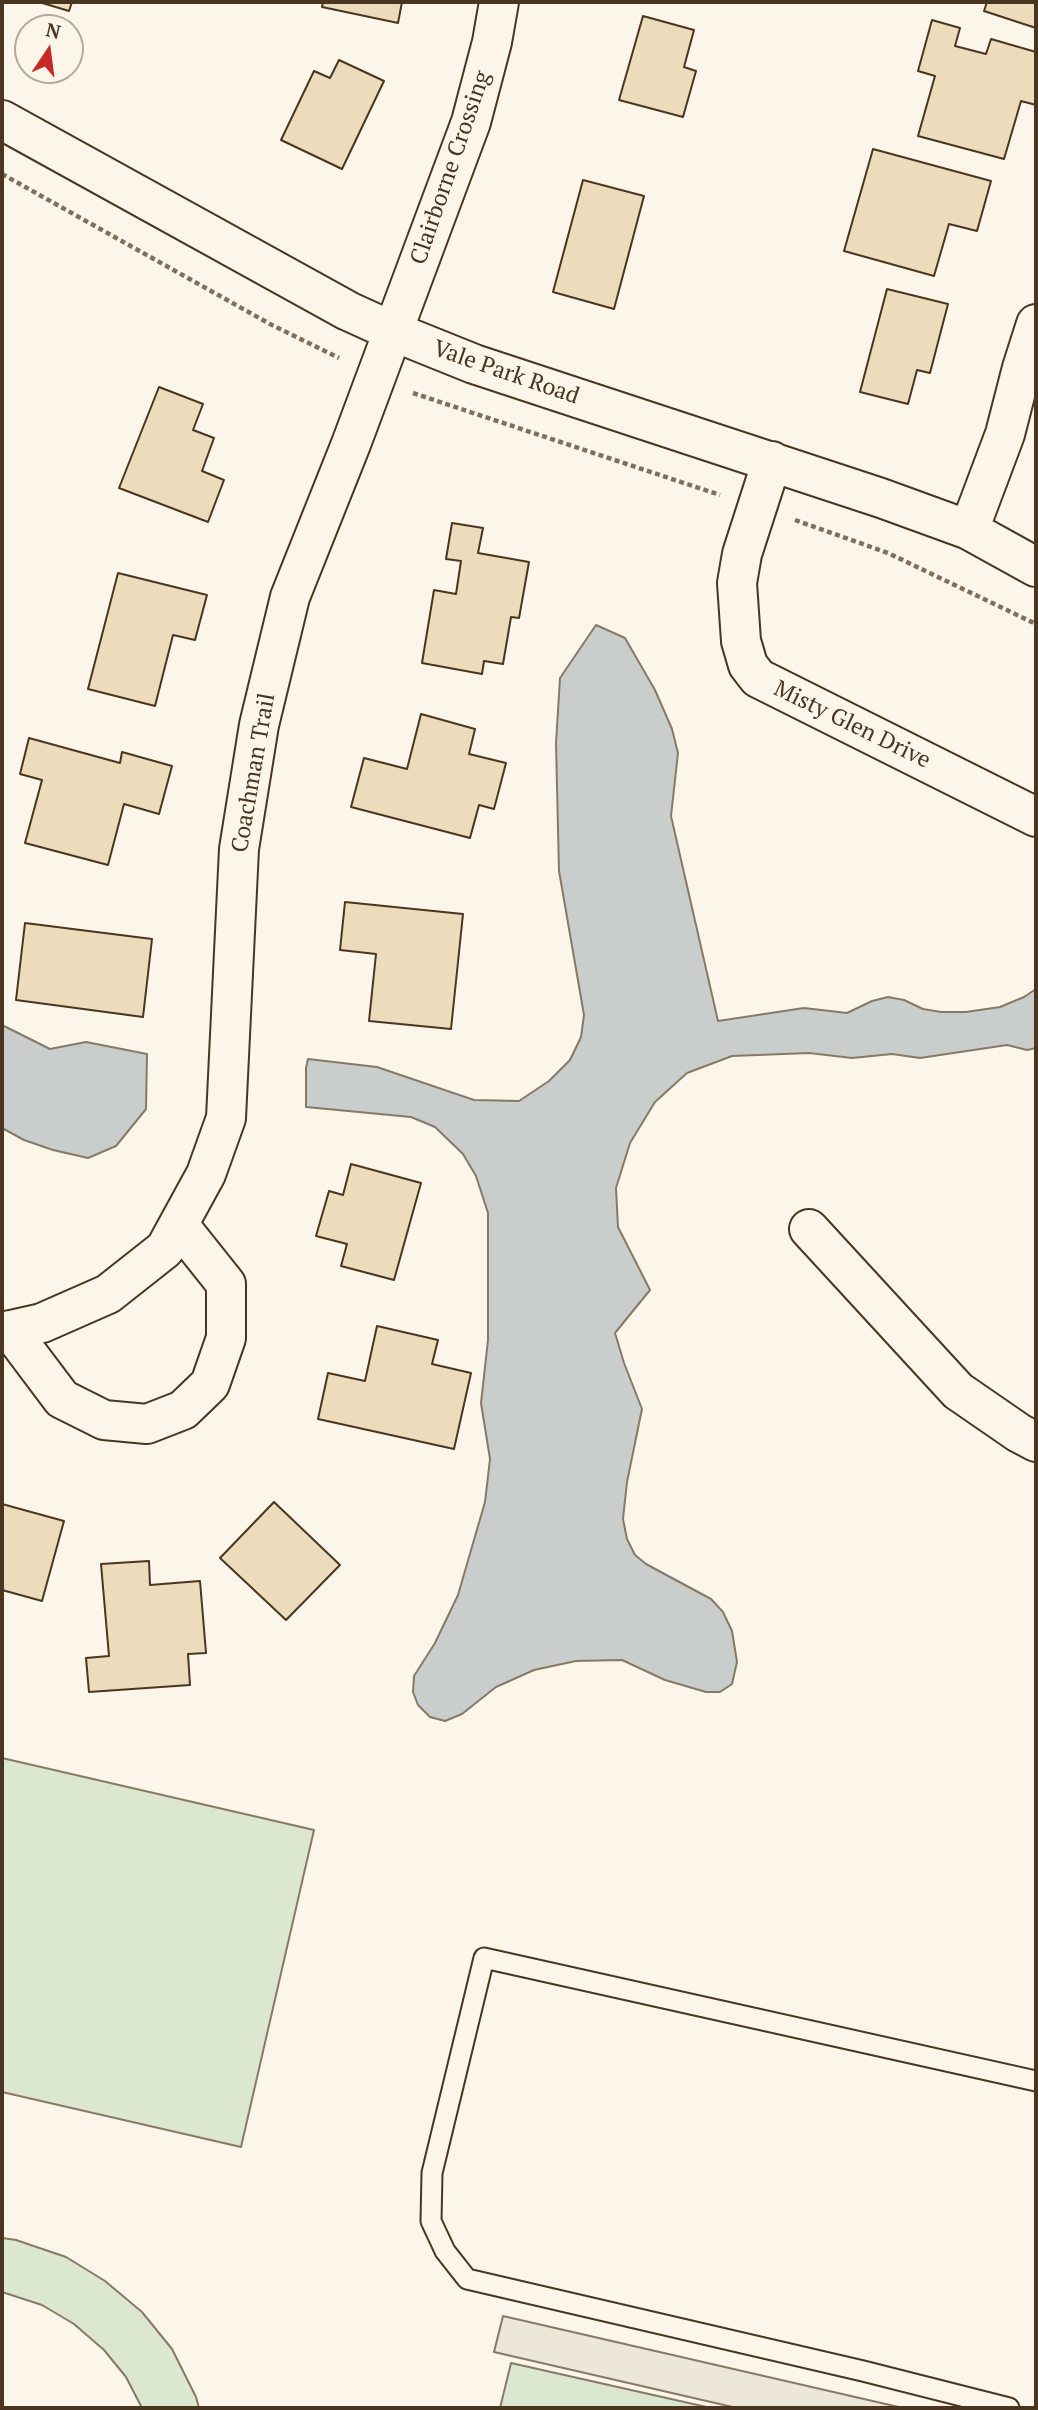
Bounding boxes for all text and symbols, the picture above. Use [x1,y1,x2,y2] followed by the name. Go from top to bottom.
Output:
[14,14,84,84] north arrow
[44,16,63,44] text: N
[405,68,497,268] street label: Clairborne Crossing
[429,335,583,411] street label: Vale Park Road
[769,675,935,775] street label: Misty Glen Drive
[226,691,282,855] street label: Coachman Trail

